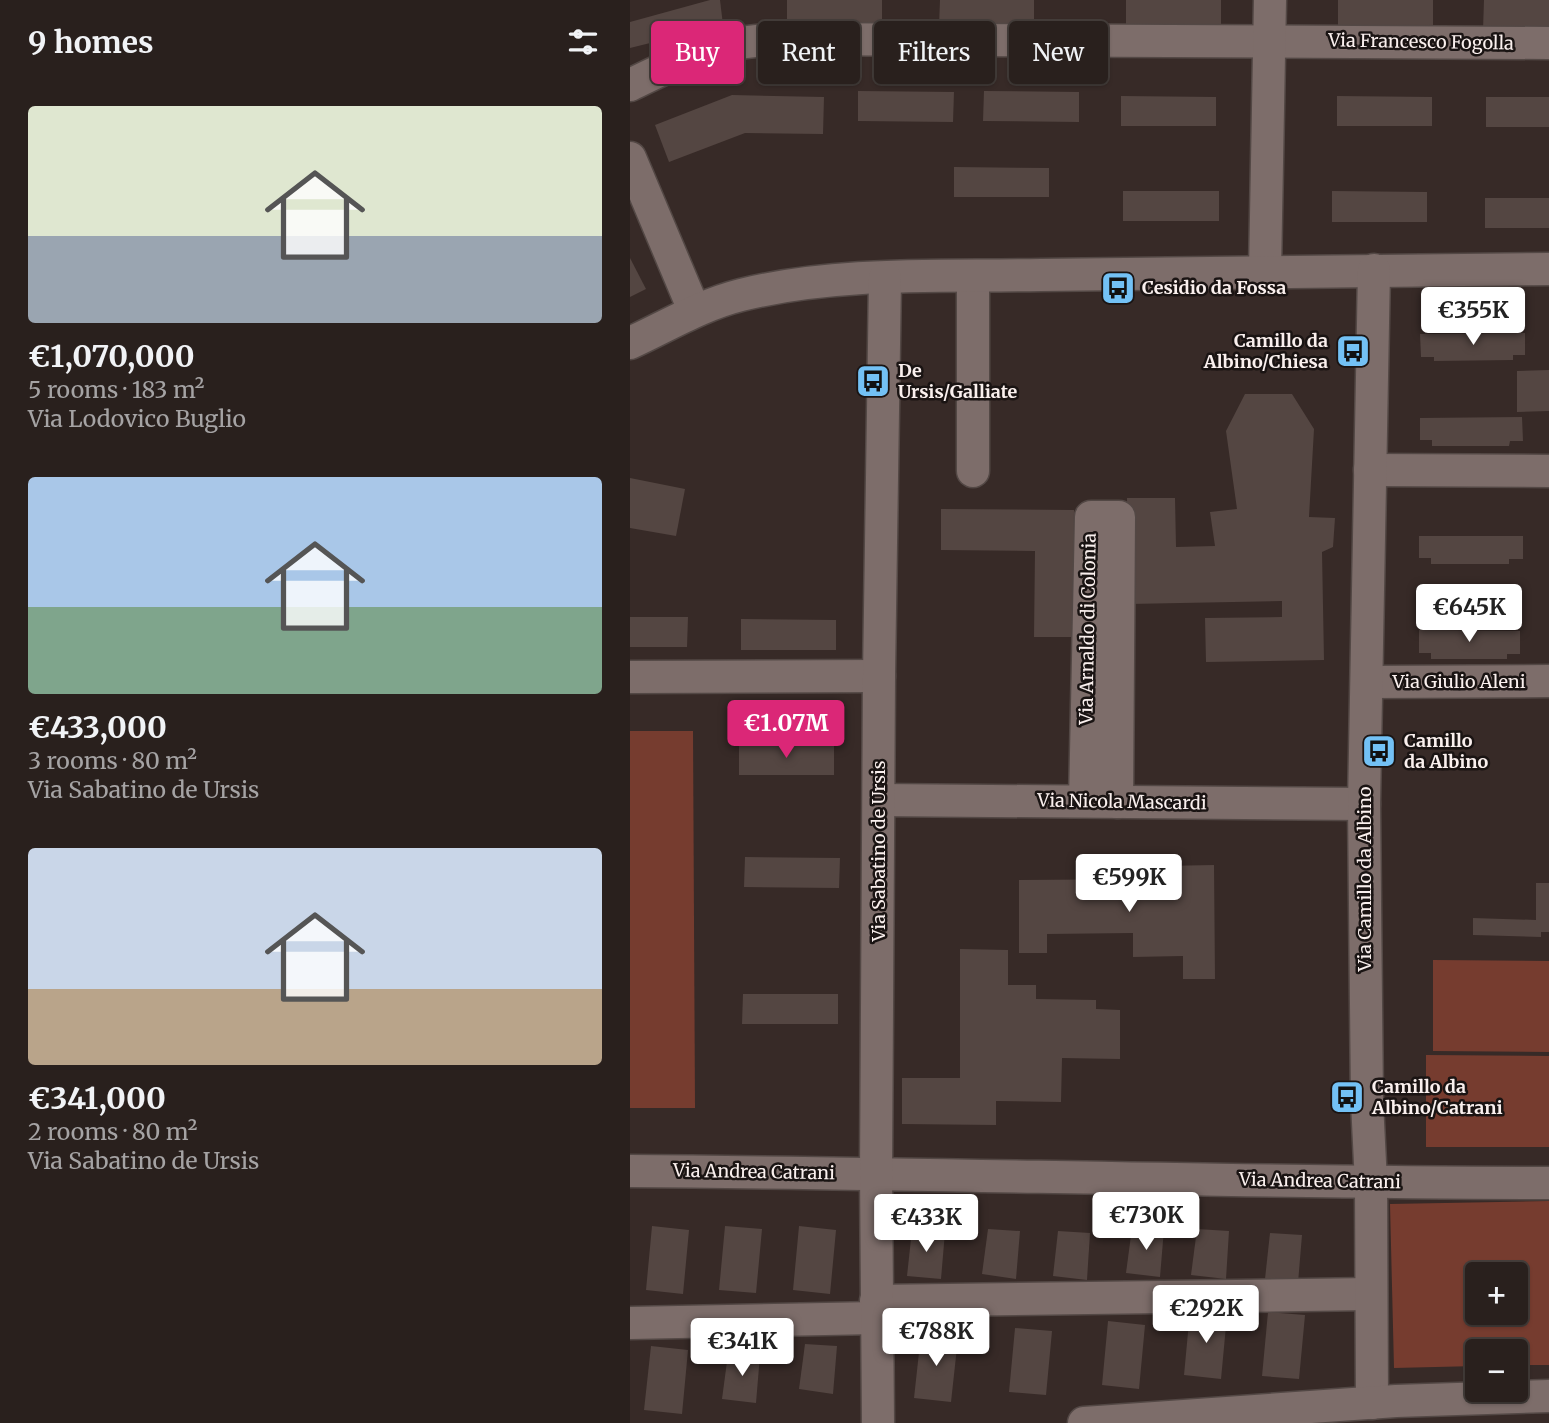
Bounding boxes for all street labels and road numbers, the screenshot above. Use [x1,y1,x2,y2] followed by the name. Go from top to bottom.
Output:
[1327,28,1514,55] street label: Via Francesco Fogolla
[1074,533,1101,726] street label: Via Arnaldo di Colonia
[1391,670,1526,693] street label: Via Giulio Aleni
[867,760,890,943] street label: Via Sabatino de Ursis
[1353,787,1376,972] street label: Via Camillo da Albino
[1036,789,1207,814] street label: Via Nicola Mascardi
[672,1159,835,1184] street label: Via Andrea Catrani
[1238,1168,1401,1193] street label: Via Andrea Catrani

